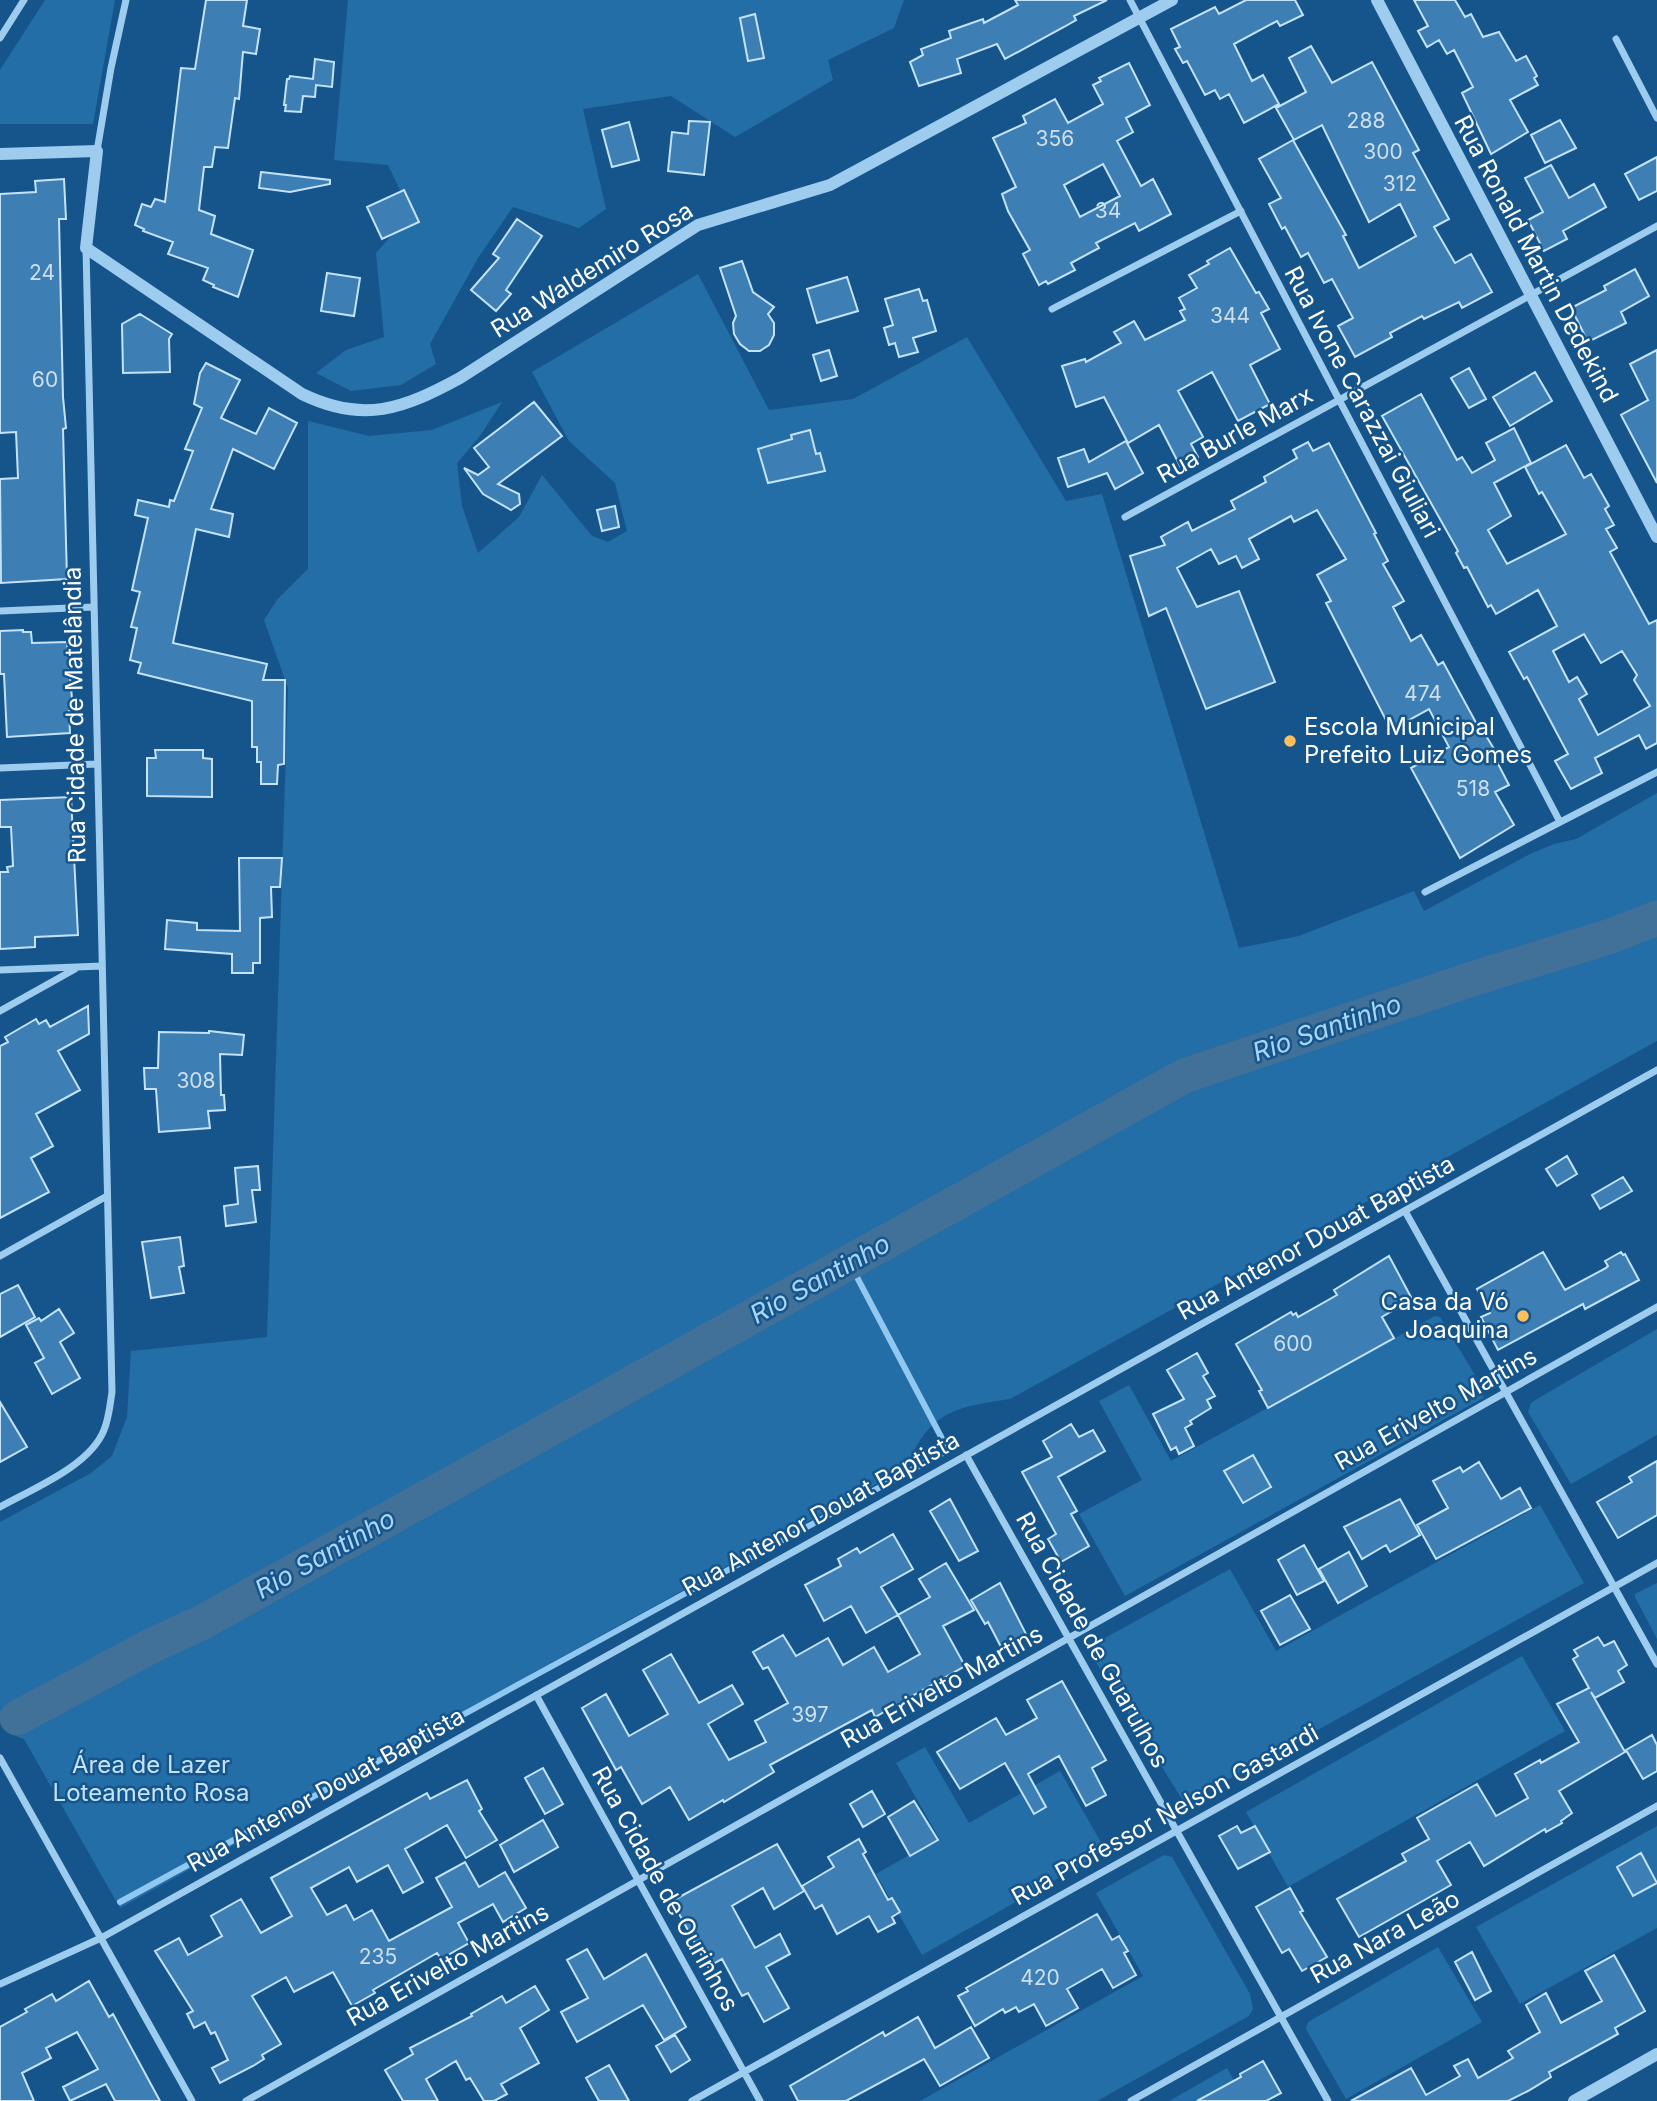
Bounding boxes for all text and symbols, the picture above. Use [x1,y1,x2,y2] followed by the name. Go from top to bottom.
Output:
[1347,108,1385,133] house number: 288
[1448,110,1625,407] street label: Rua Ronald Martin Dedekind
[1036,126,1074,151] house number: 356
[1363,139,1403,164] house number: 300
[1383,171,1417,196] house number: 312
[485,196,698,343] street label: Rua Waldemiro Rosa
[1095,198,1121,223] house number: 34
[29,260,55,285] house number: 24
[1278,261,1446,542] street label: Rua Ivone Carazzai Giuliari
[1210,303,1250,328] house number: 344
[32,367,58,392] house number: 60
[1152,380,1318,489] street label: Rua Burle Marx
[57,567,92,863] street label: Rua Cidade de Matelândia
[1404,681,1442,706] house number: 474
[1304,712,1532,769] place label: Escola Municipal Prefeito Luiz Gomes
[1282,733,1298,749] marker: Escola Municipal Prefeito Luiz Gomes
[1456,776,1490,801] house number: 518
[1248,988,1405,1067] water label: Rio Santinho
[176,1068,216,1093] house number: 308
[1172,1149,1459,1326] street label: Rua Antenor Douat Baptista
[744,1227,895,1330] water label: Rio Santinho
[1380,1287,1509,1344] place label: Casa da Vó Joaquina
[1515,1308,1531,1324] marker: Casa da Vó Joaquina
[1273,1331,1313,1356] house number: 600
[1330,1341,1542,1476] street label: Rua Erivelto Martins
[677,1425,964,1602] street label: Rua Antenor Douat Baptista
[249,1502,400,1605] water label: Rio Santinho
[1010,1507,1175,1773] street label: Rua Cidade de Guarulhos
[836,1619,1048,1754] street label: Rua Erivelto Martins
[182,1701,469,1878] street label: Rua Antenor Douat Baptista
[791,1702,829,1727] house number: 397
[1006,1718,1323,1911] street label: Rua Professor Nelson Gastardi
[53,1749,249,1807] park label: Área de Lazer Loteamento Rosa
[586,1761,745,2016] street label: Rua Cidade de Ourinhos
[1305,1884,1465,1990] street label: Rua Nara Leão
[342,1897,554,2032] street label: Rua Erivelto Martins
[359,1944,397,1969] house number: 235
[1020,1965,1060,1990] house number: 420

